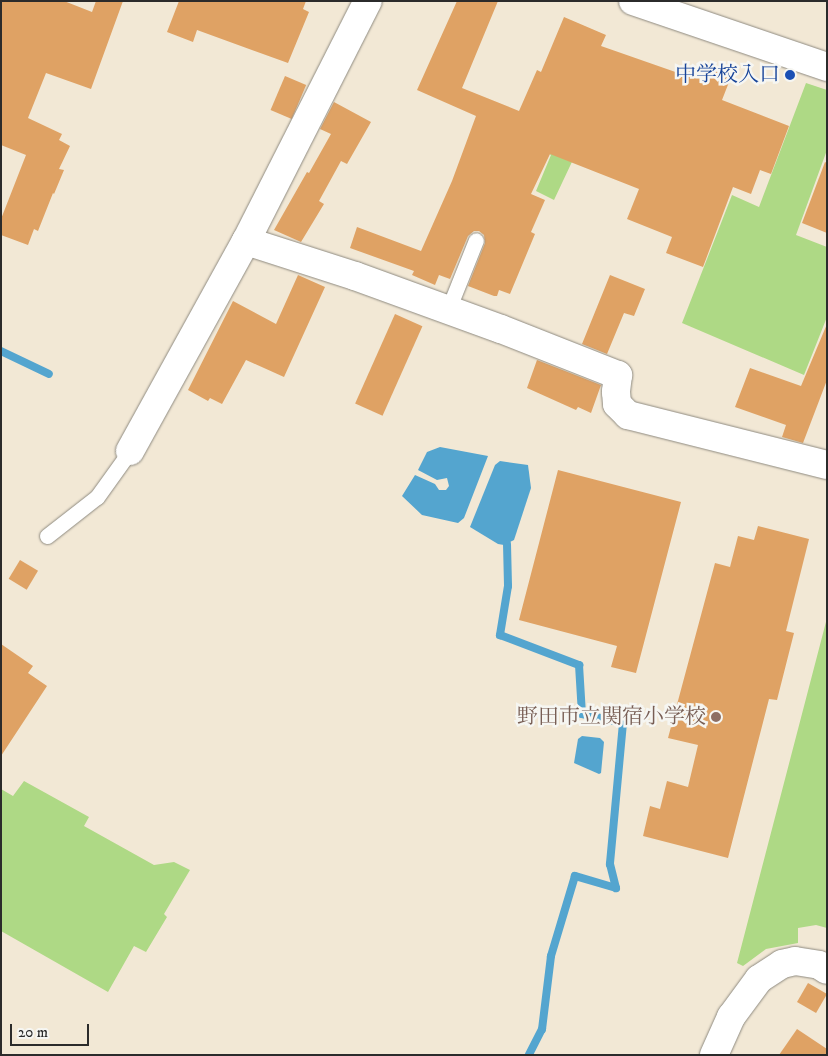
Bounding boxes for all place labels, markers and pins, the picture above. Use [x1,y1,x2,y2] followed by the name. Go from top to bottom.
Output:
[675,62,780,88] place label: 中学校入口
[784,69,796,81] marker: 中学校入口
[517,704,706,730] place label: 野田市立関宿小学校
[710,711,722,723] marker: 野田市立関宿小学校

